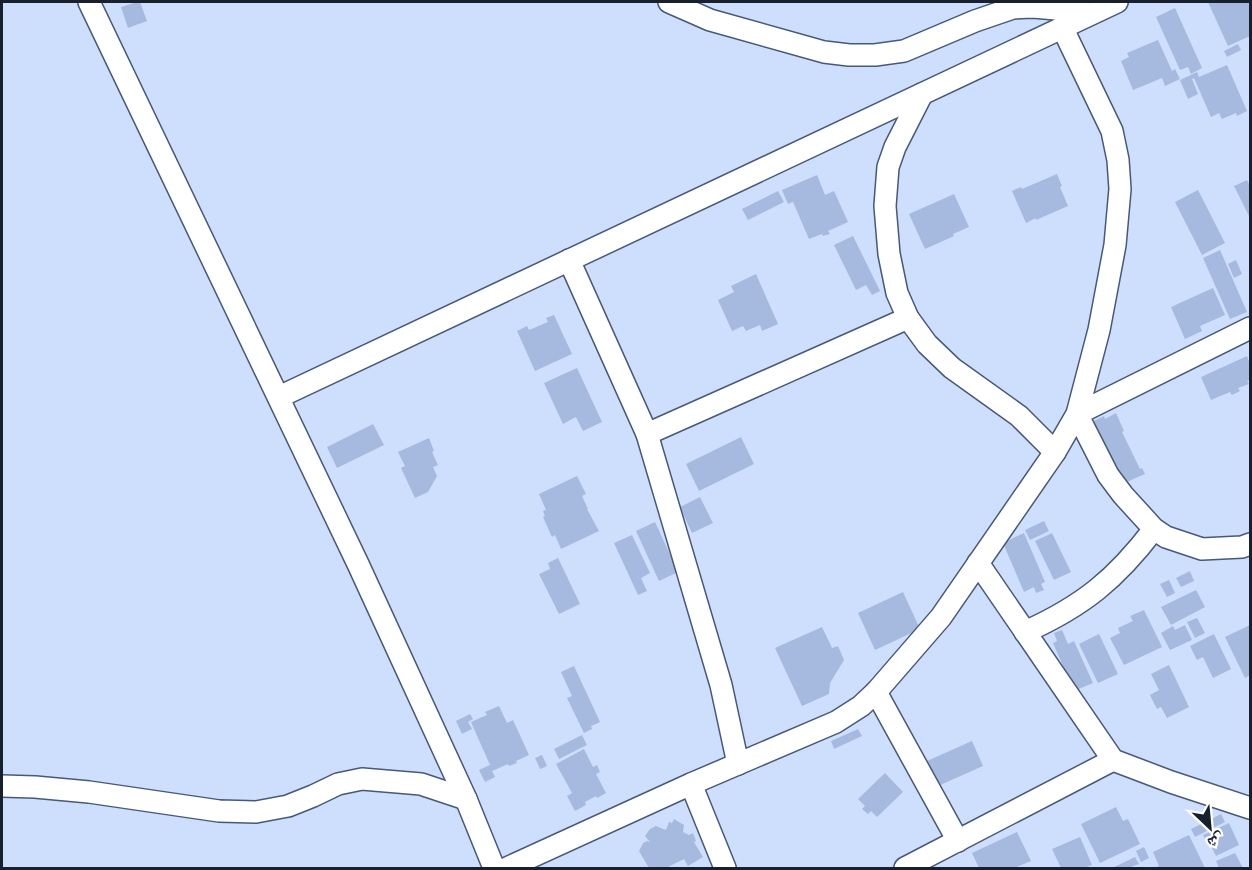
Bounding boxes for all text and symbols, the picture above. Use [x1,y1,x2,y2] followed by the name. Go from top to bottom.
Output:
[1180,798,1240,858] north arrow
[1205,829,1227,852] text: ش

